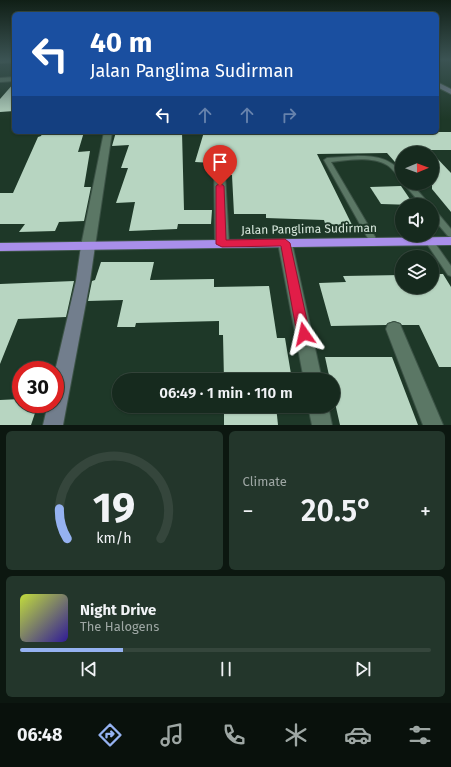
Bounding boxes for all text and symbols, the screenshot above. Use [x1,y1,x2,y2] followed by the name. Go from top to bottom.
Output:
[90,26,153,59] text: 40 m
[24,28,76,80] icon: left
[90,60,294,82] text: Jalan Panglima Sudirman
[152,104,174,126] icon: left
[194,104,216,126] icon: ahead
[236,104,258,126] icon: ahead
[278,104,300,126] icon: right
[203,145,237,186] pin
[395,146,439,190] north arrow
[395,146,439,294] map controls
[209,151,231,173] icon: arrive
[395,198,439,242] button: sound
[241,221,377,237] street label: Jalan Panglima Sudirman
[395,250,439,294] button: layers
[283,313,325,355] position arrow
[12,361,64,413] speed limit sign: 30
[159,384,293,402] text: 06:49 · 1 min · 110 m
[243,474,287,489] text: Climate
[93,482,136,532] text: 19
[301,493,372,529] text: 20.5°
[243,498,254,525] text: −
[420,498,431,525] text: +
[97,529,132,546] text: km/h
[80,601,156,619] text: Night Drive
[80,619,159,634] text: The Halogens
[78,658,100,680] icon: previous
[215,658,237,680] icon: pause
[352,658,374,680] icon: next
[96,721,124,749] icon: directions
[158,721,186,749] icon: music
[220,721,248,749] icon: phone
[282,721,310,749] icon: climate
[344,721,372,749] icon: car
[406,721,434,749] icon: filters
[17,724,63,746] text: 06:48

